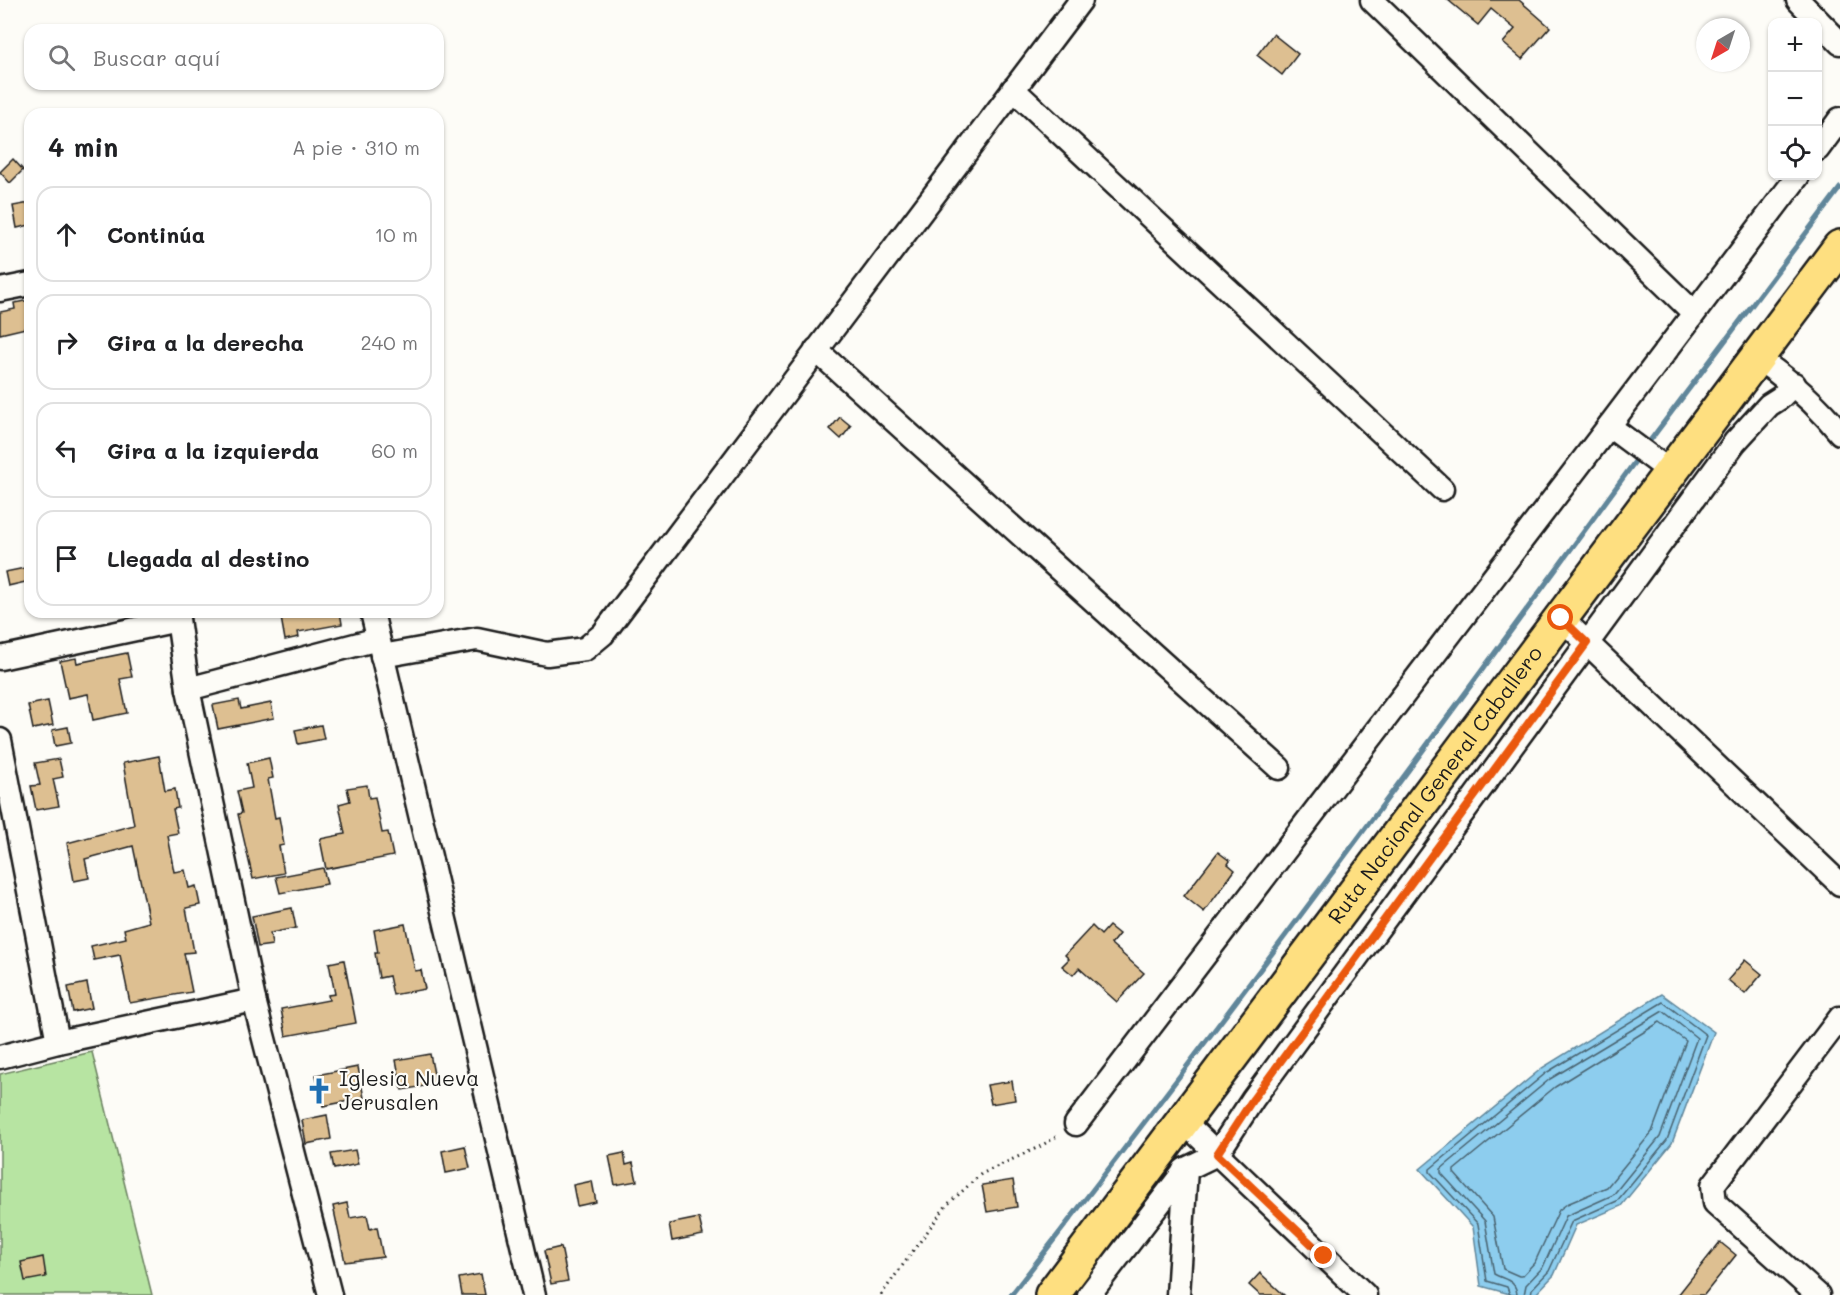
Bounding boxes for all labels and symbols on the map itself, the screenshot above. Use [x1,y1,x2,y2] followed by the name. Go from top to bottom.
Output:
[1696,18,1750,72] north arrow
[1547,604,1573,630] route start
[1321,640,1547,928] street label: Ruta Nacional General Caballero
[339,1064,479,1115] place label: Iglesia Nueva Jerusalen
[304,1076,334,1106] church icon: Iglesia Nueva Jerusalen
[1310,1242,1336,1268] route end

